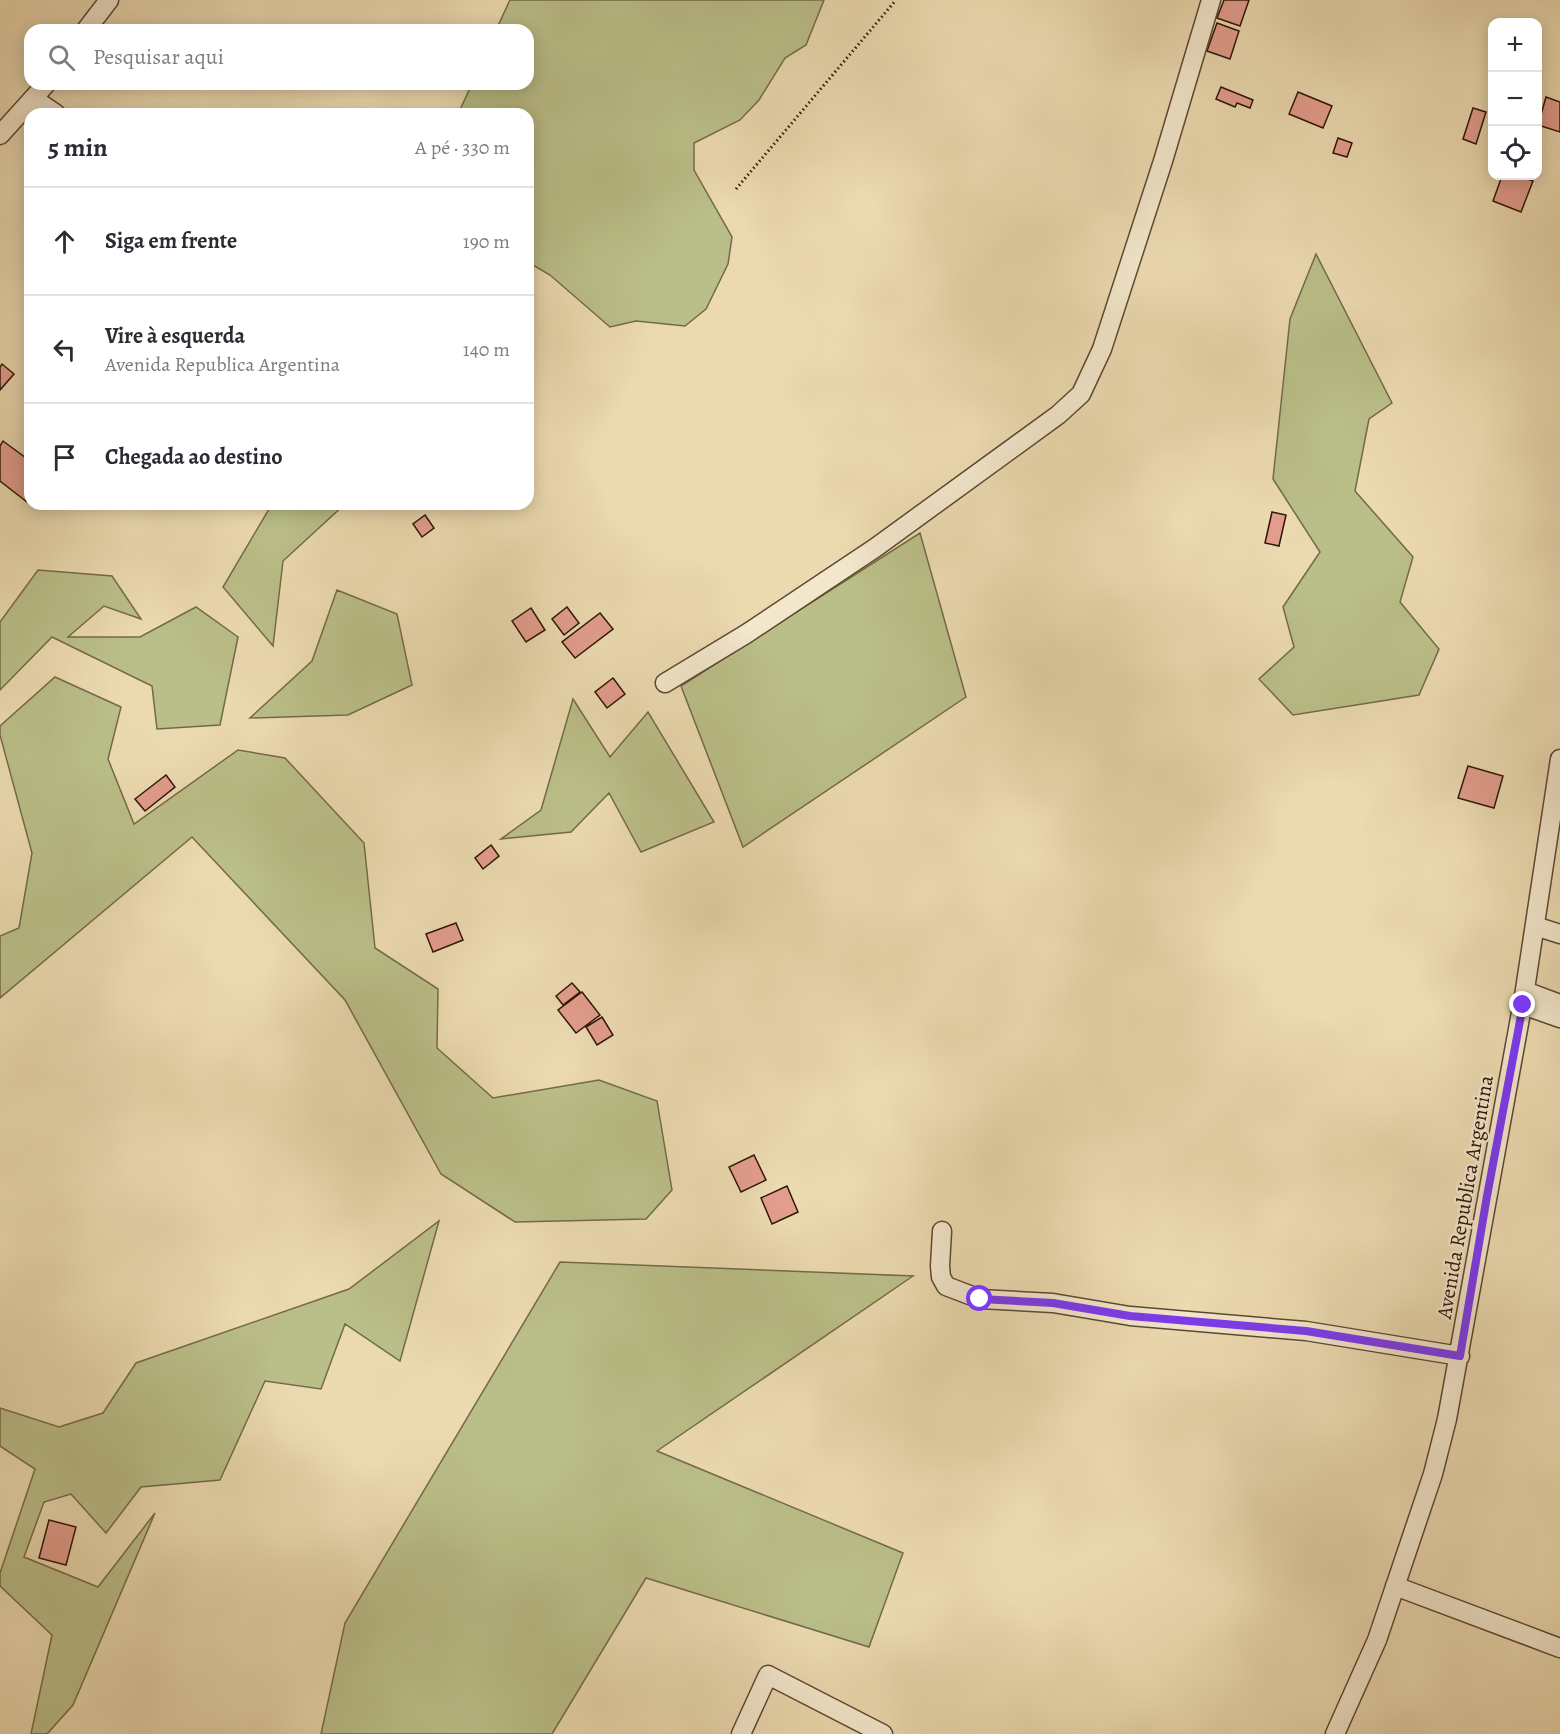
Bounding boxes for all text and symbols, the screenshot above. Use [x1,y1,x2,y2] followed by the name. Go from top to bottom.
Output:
[1488,18,1542,180] map controls
[1488,18,1542,72] button: +
[24,24,534,90] search box
[45,41,78,74] icon: search
[93,42,224,72] text: Pesquisar aqui
[1488,72,1542,126] button: −
[1488,126,1542,180] button: locate
[48,130,108,165] text: 5 min
[415,134,510,161] text: A pé · 330 m
[48,225,81,258] icon: ahead
[105,226,237,256] text: Siga em frente
[463,228,510,255] text: 190 m
[105,321,245,351] text: Vire à esquerda
[48,333,81,366] icon: left
[463,336,510,363] text: 140 m
[105,351,340,378] text: Avenida Republica Argentina
[48,441,81,474] icon: arrive
[105,442,283,472] text: Chegada ao destino
[1509,991,1535,1017] route end
[1430,1073,1500,1322] street label: Avenida Republica Argentina
[966,1285,992,1311] route start

